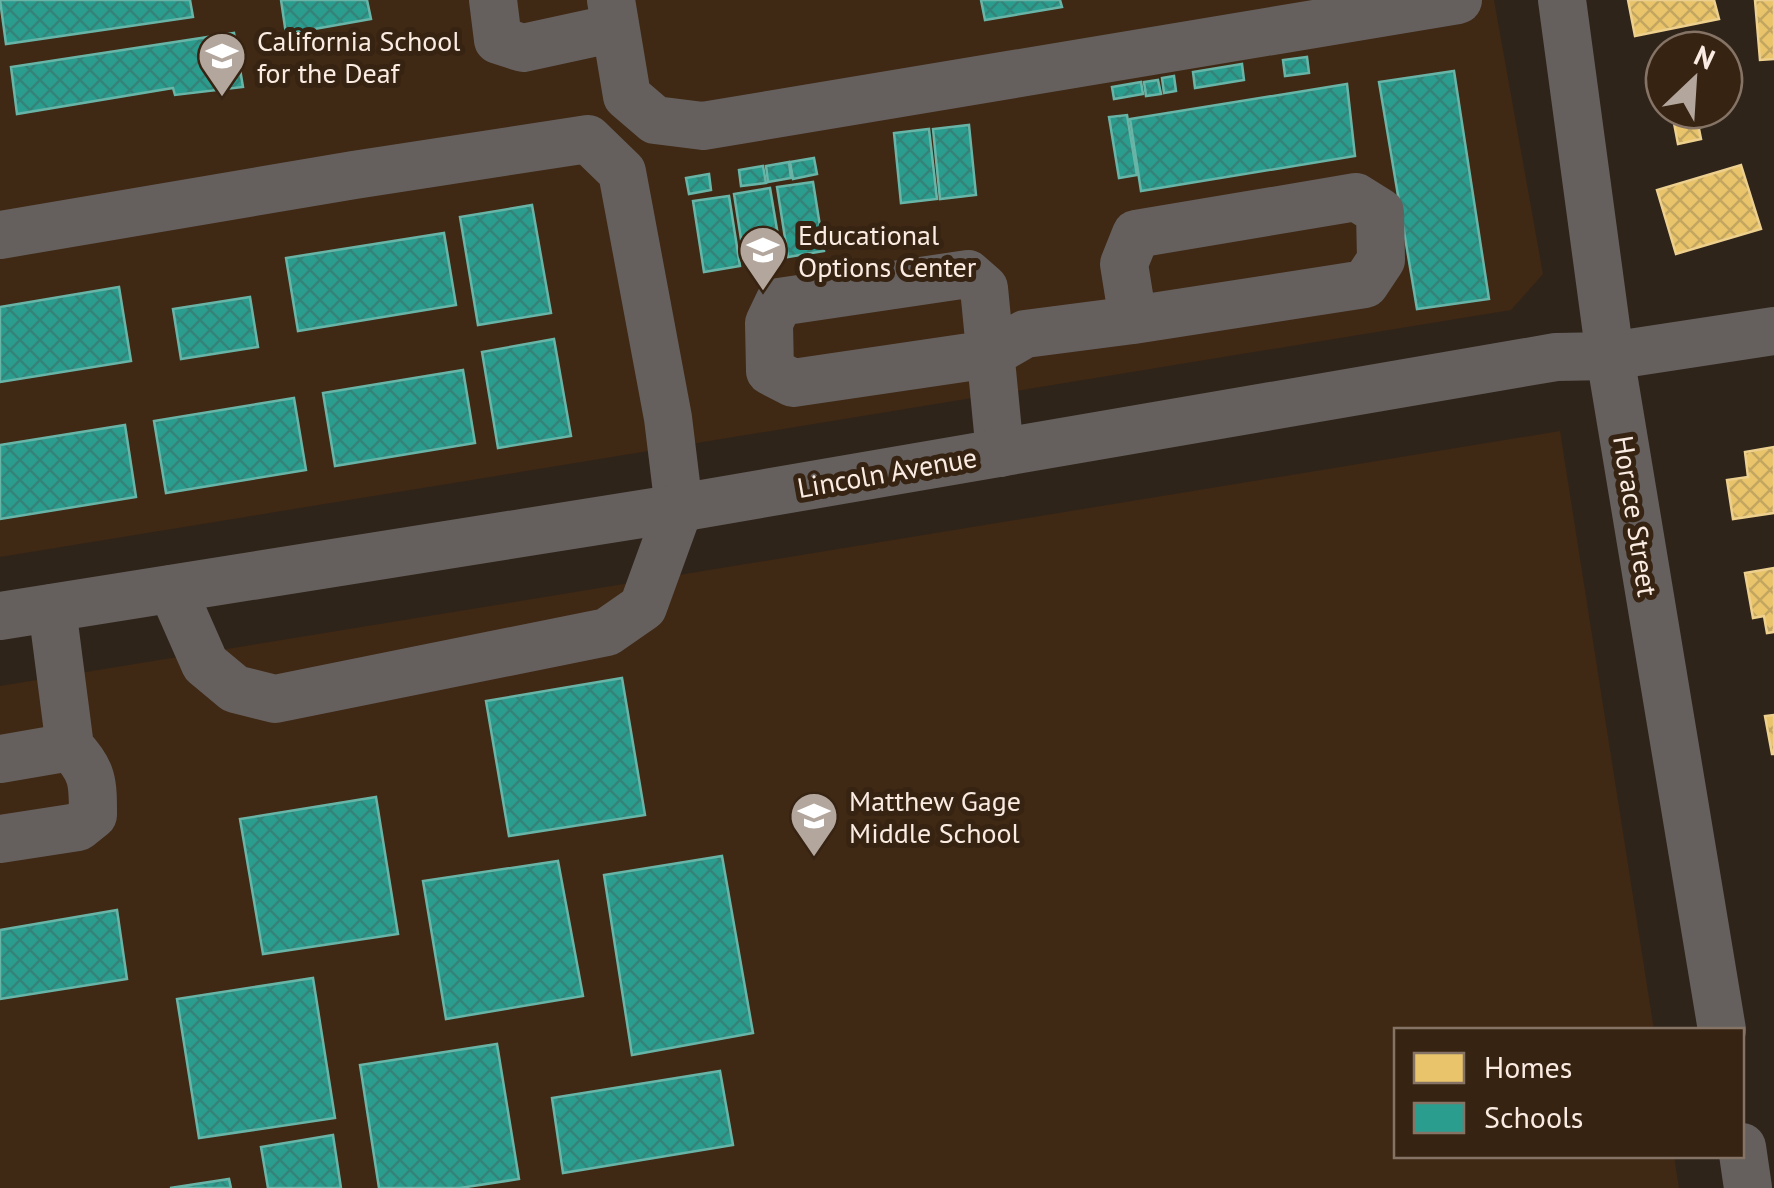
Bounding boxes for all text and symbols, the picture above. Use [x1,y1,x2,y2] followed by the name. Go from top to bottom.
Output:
[257,22,460,91] place label: California School for the Deaf
[196,30,248,98] school or university icon: California School for the Deaf
[1644,30,1744,130] north arrow
[1689,36,1721,78] text: N
[798,216,977,285] place label: Educational Options Center
[737,224,789,292] school or university icon: Educational Options Center
[1605,433,1667,600] street label: Horace Street
[794,438,980,506] street label: Lincoln Avenue
[849,782,1021,851] place label: Matthew Gage Middle School
[788,790,840,858] school or university icon: Matthew Gage Middle School
[1394,1028,1744,1158] legend
[1484,1047,1572,1086] text: Homes
[1484,1097,1583,1136] text: Schools

